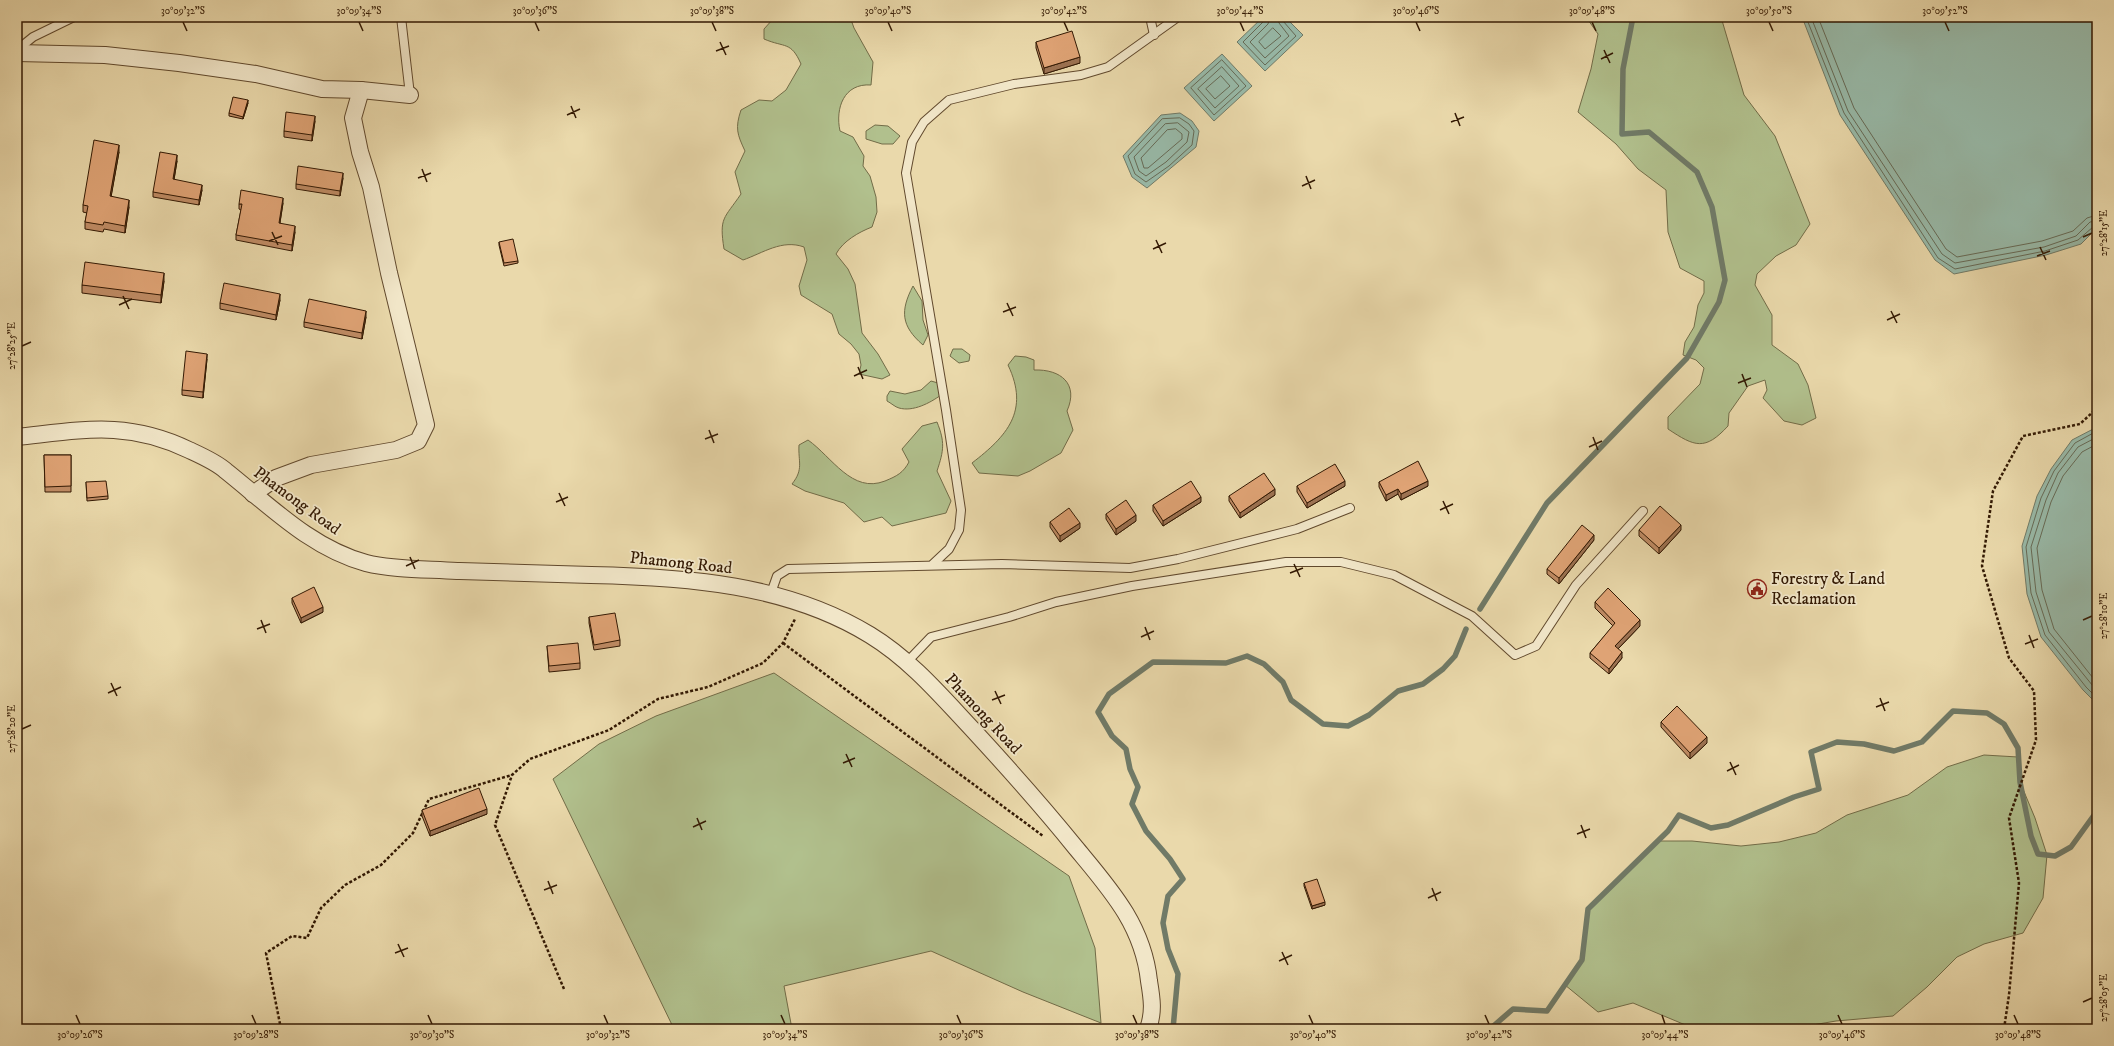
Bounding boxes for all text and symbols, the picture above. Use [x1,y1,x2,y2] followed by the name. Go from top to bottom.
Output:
[161,5,205,17] text: 30°09'32"S
[337,5,381,17] text: 30°09'34"S
[513,5,557,17] text: 30°09'36"S
[690,5,734,17] text: 30°09'38"S
[865,5,911,17] text: 30°09'40"S
[1041,5,1087,17] text: 30°09'42"S
[1217,5,1263,17] text: 30°09'44"S
[1393,5,1439,17] text: 30°09'46"S
[1569,5,1615,17] text: 30°09'48"S
[1746,5,1792,17] text: 30°09'50"S
[1922,5,1968,17] text: 30°09'52"S
[2098,210,2110,256] text: 27°28'15"E
[6,322,18,370] text: 27°28'25"E
[249,462,346,540] street label: Phamong Road
[629,547,734,579] street label: Phamong Road
[1771,568,1886,610] place label: Forestry & Land Reclamation
[1746,578,1768,600] public building icon: Forestry & Land Reclamation
[2098,593,2110,639] text: 27°28'10"E
[940,669,1027,760] street label: Phamong Road
[6,705,18,753] text: 27°28'20"E
[2098,974,2110,1022] text: 27°28'05"E
[57,1029,103,1041] text: 30°09'26"S
[233,1029,279,1041] text: 30°09'28"S
[410,1029,454,1041] text: 30°09'30"S
[586,1029,630,1041] text: 30°09'32"S
[763,1029,807,1041] text: 30°09'34"S
[939,1029,983,1041] text: 30°09'36"S
[1115,1029,1159,1041] text: 30°09'38"S
[1290,1029,1336,1041] text: 30°09'40"S
[1466,1029,1512,1041] text: 30°09'42"S
[1642,1029,1688,1041] text: 30°09'44"S
[1819,1029,1865,1041] text: 30°09'46"S
[1995,1029,2041,1041] text: 30°09'48"S

